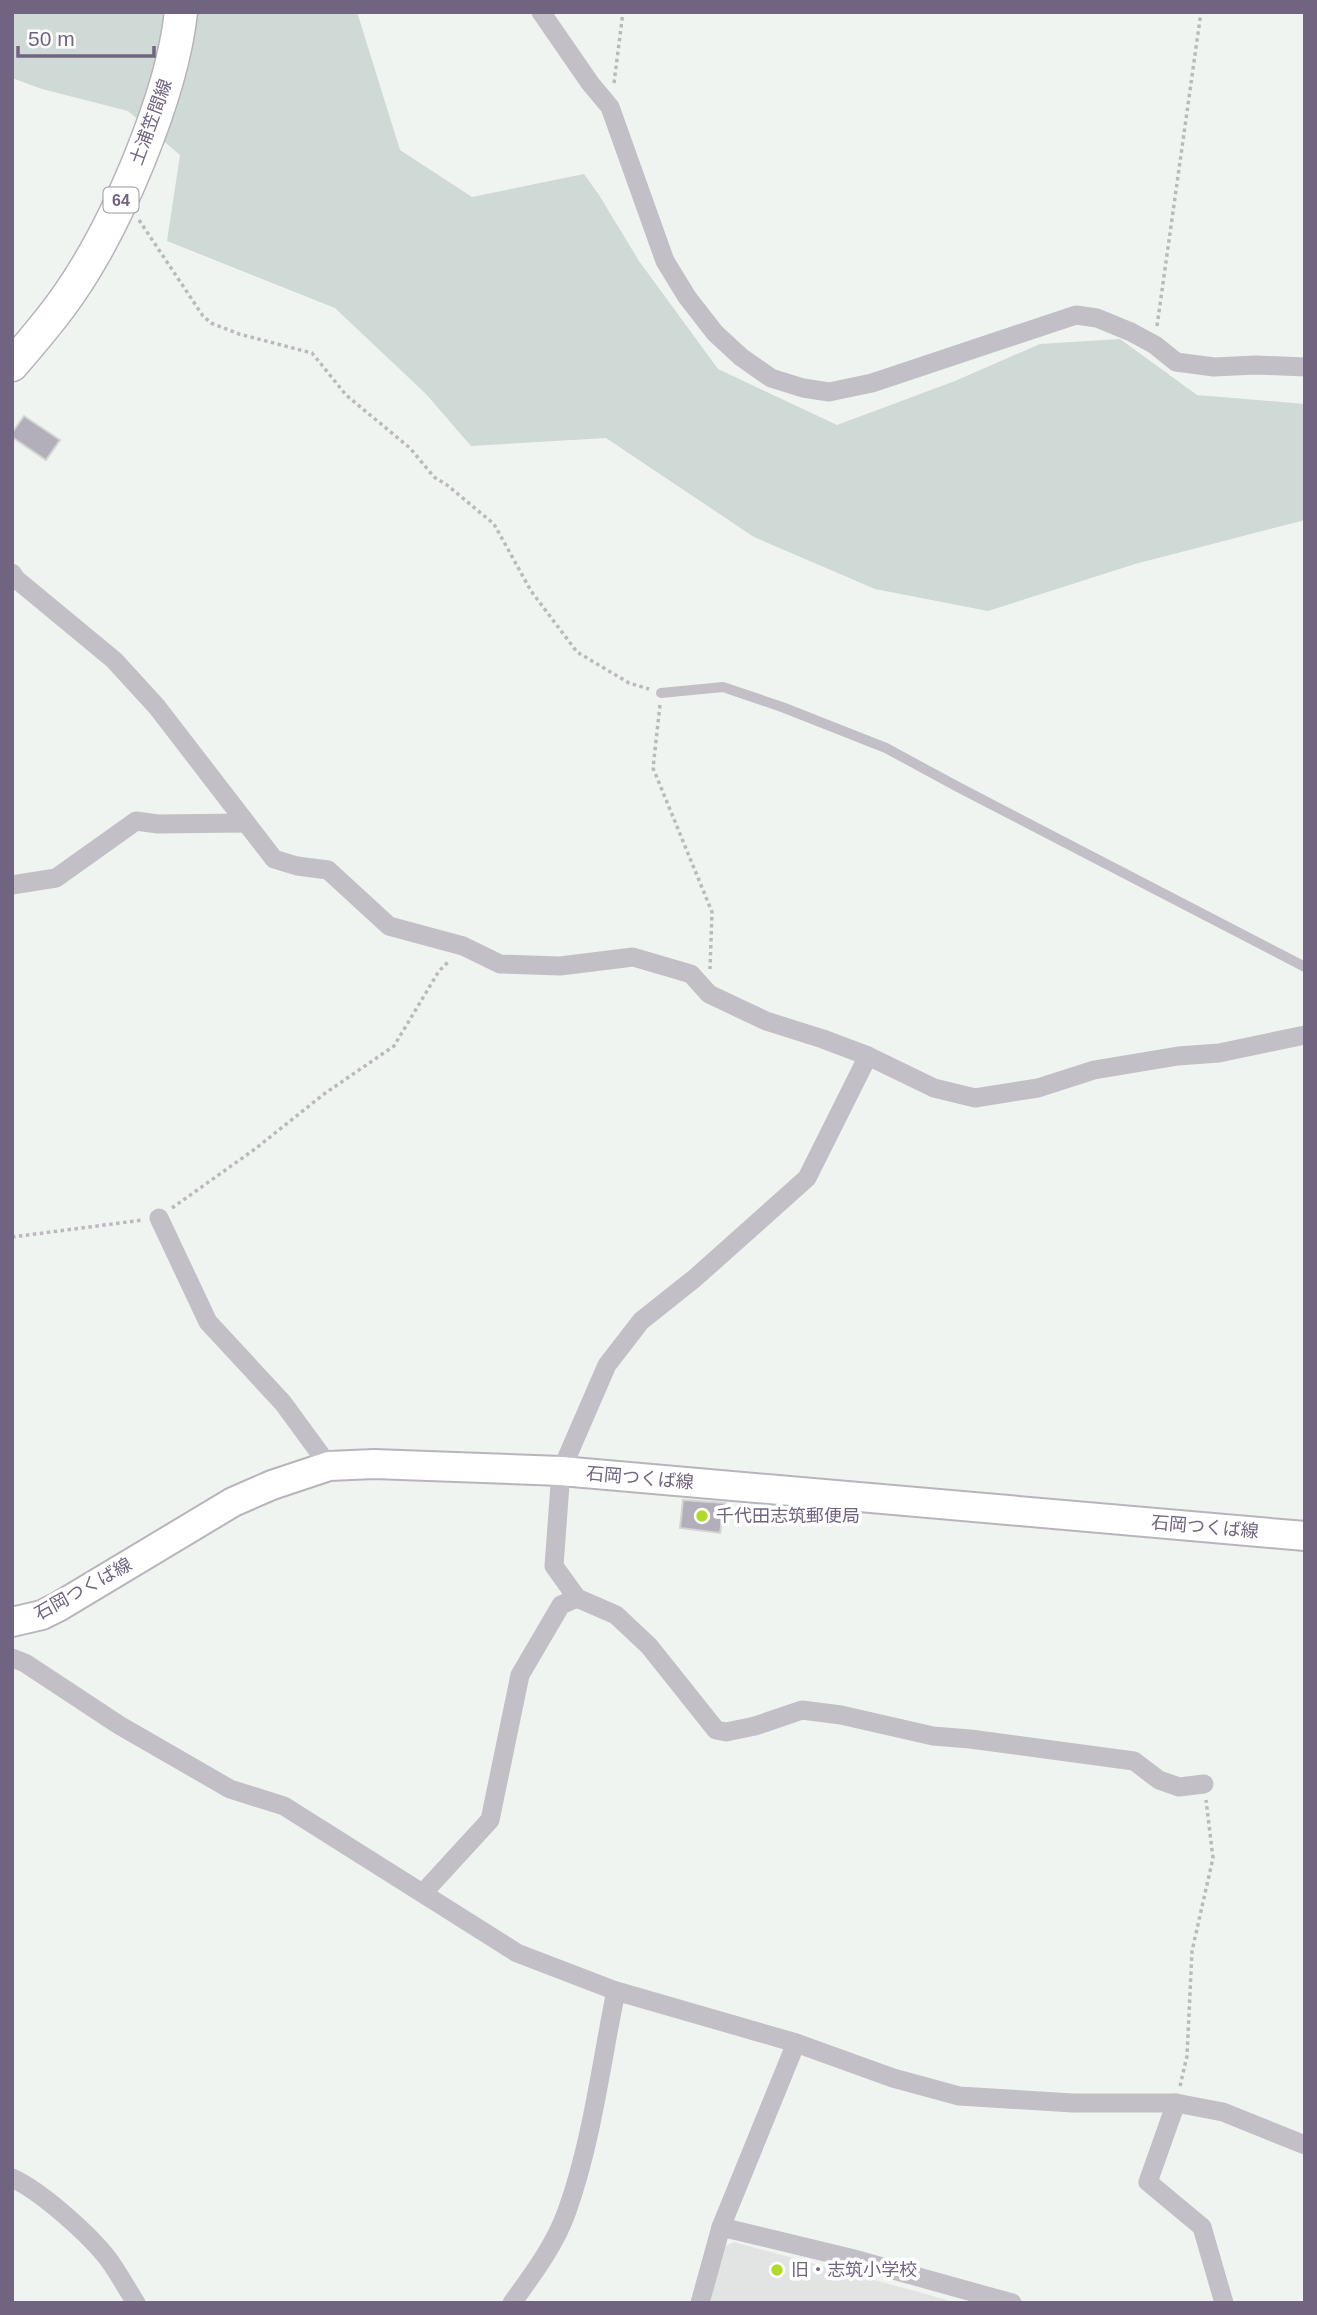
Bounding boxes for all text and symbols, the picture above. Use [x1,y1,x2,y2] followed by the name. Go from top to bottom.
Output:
[18,14,154,58] scale bar
[28,27,75,50] text: 50 m
[126,76,176,168] street label: 土浦笠間線
[104,188,138,212] road number: 64
[585,1463,695,1493] street label: 石岡つくば線
[716,1506,860,1526] place label: 千代田志筑郵便局
[694,1508,710,1524] marker: 千代田志筑郵便局
[1150,1512,1260,1542] street label: 石岡つくば線
[31,1554,135,1624] street label: 石岡つくば線
[791,2260,917,2280] place label: 旧・志筑小学校
[769,2262,785,2278] marker: 旧・志筑小学校

